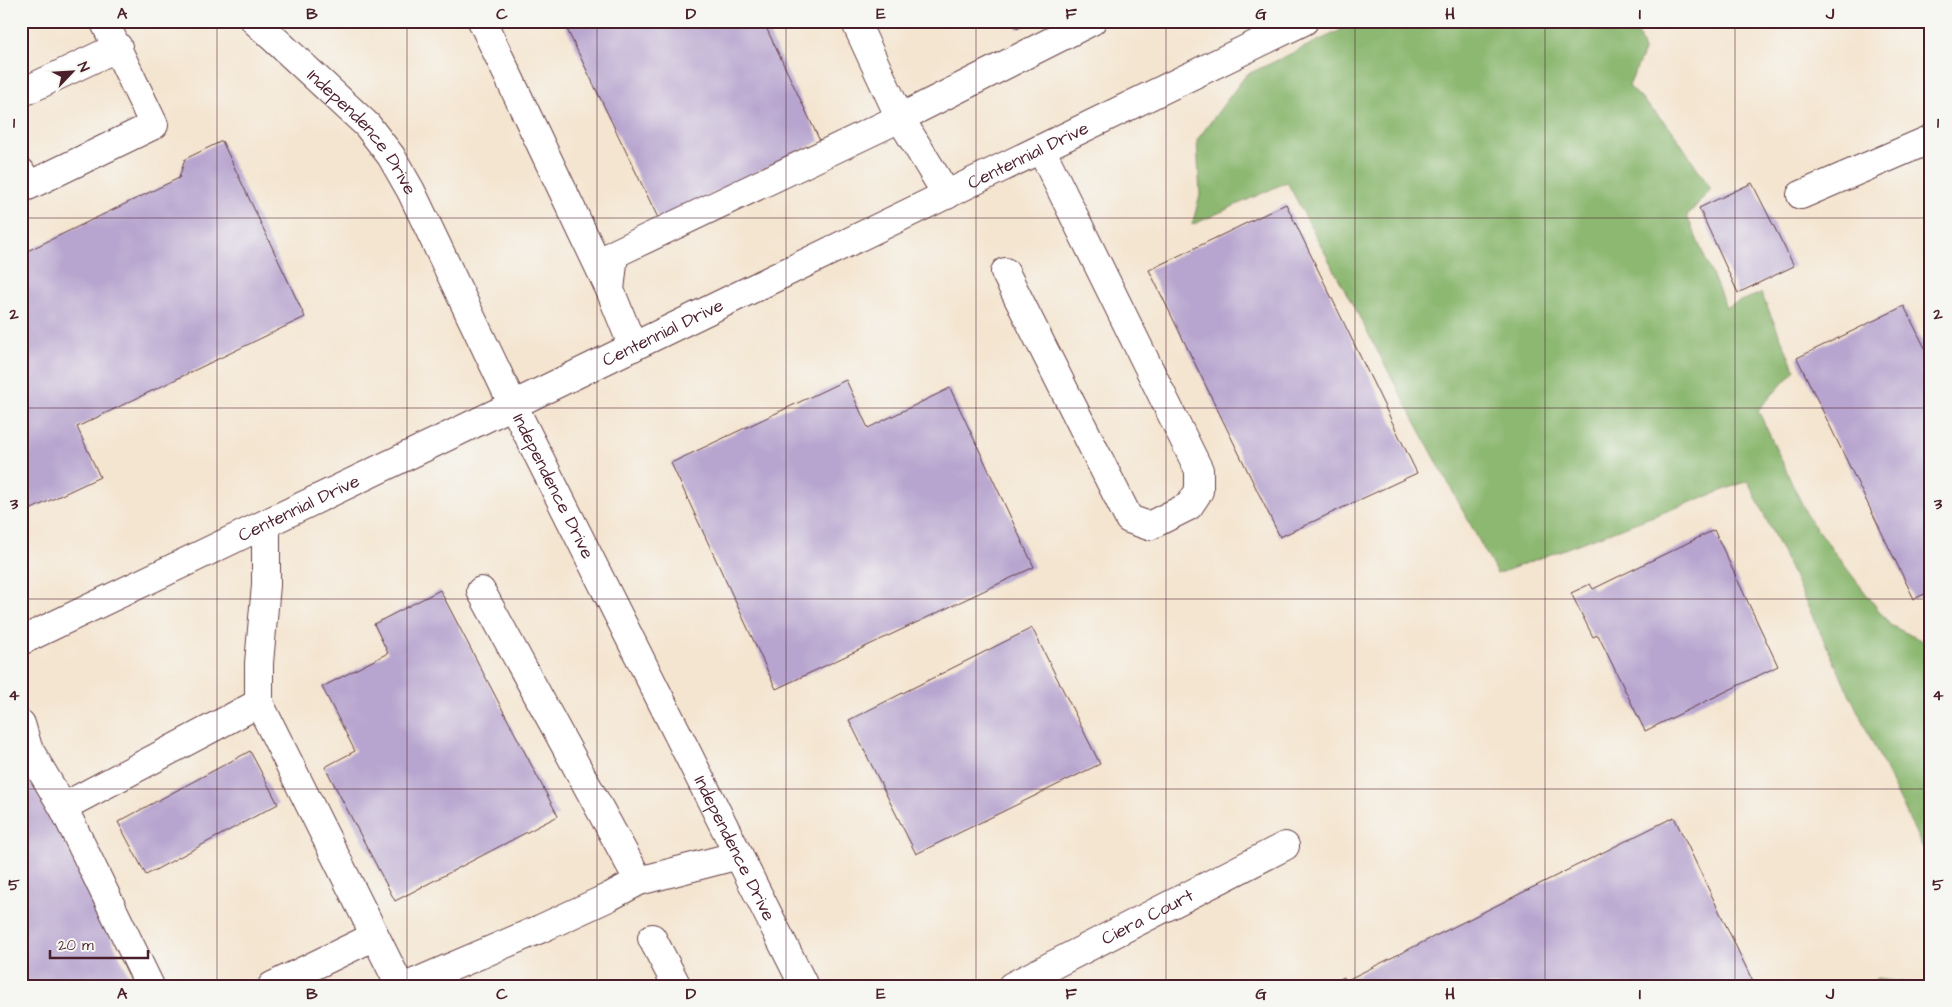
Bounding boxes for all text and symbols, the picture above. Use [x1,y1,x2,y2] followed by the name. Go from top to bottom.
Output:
[117,3,128,25] text: A
[306,3,318,25] text: B
[496,3,508,25] text: C
[686,3,697,25] text: D
[876,3,886,25] text: E
[1065,3,1077,25] text: F
[1255,3,1267,25] text: G
[1445,3,1455,25] text: H
[1639,3,1641,25] text: I
[1825,3,1835,25] text: J
[48,48,98,98] north arrow
[72,59,94,75] text: N
[301,63,423,200] street label: Independence Drive
[13,112,16,134] text: 1
[1937,112,1940,134] text: 1
[963,115,1093,196] street label: Centennial Drive
[598,293,728,373] street label: Centennial Drive
[8,303,19,325] text: 2
[1932,303,1943,325] text: 2
[506,409,600,563] street label: Independence Drive
[234,468,364,548] street label: Centennial Drive
[9,493,19,515] text: 3
[1933,493,1943,515] text: 3
[9,684,20,706] text: 4
[1933,684,1944,706] text: 4
[688,772,781,925] street label: Independence Drive
[8,874,20,896] text: 5
[1932,874,1944,896] text: 5
[1097,883,1199,951] street label: Ciera Court
[50,927,148,959] scale bar
[58,935,94,956] text: 20 m
[117,983,128,1005] text: A
[306,983,318,1005] text: B
[496,983,508,1005] text: C
[686,983,697,1005] text: D
[876,983,886,1005] text: E
[1065,983,1077,1005] text: F
[1255,983,1267,1005] text: G
[1445,983,1455,1005] text: H
[1639,983,1641,1005] text: I
[1825,983,1835,1005] text: J

